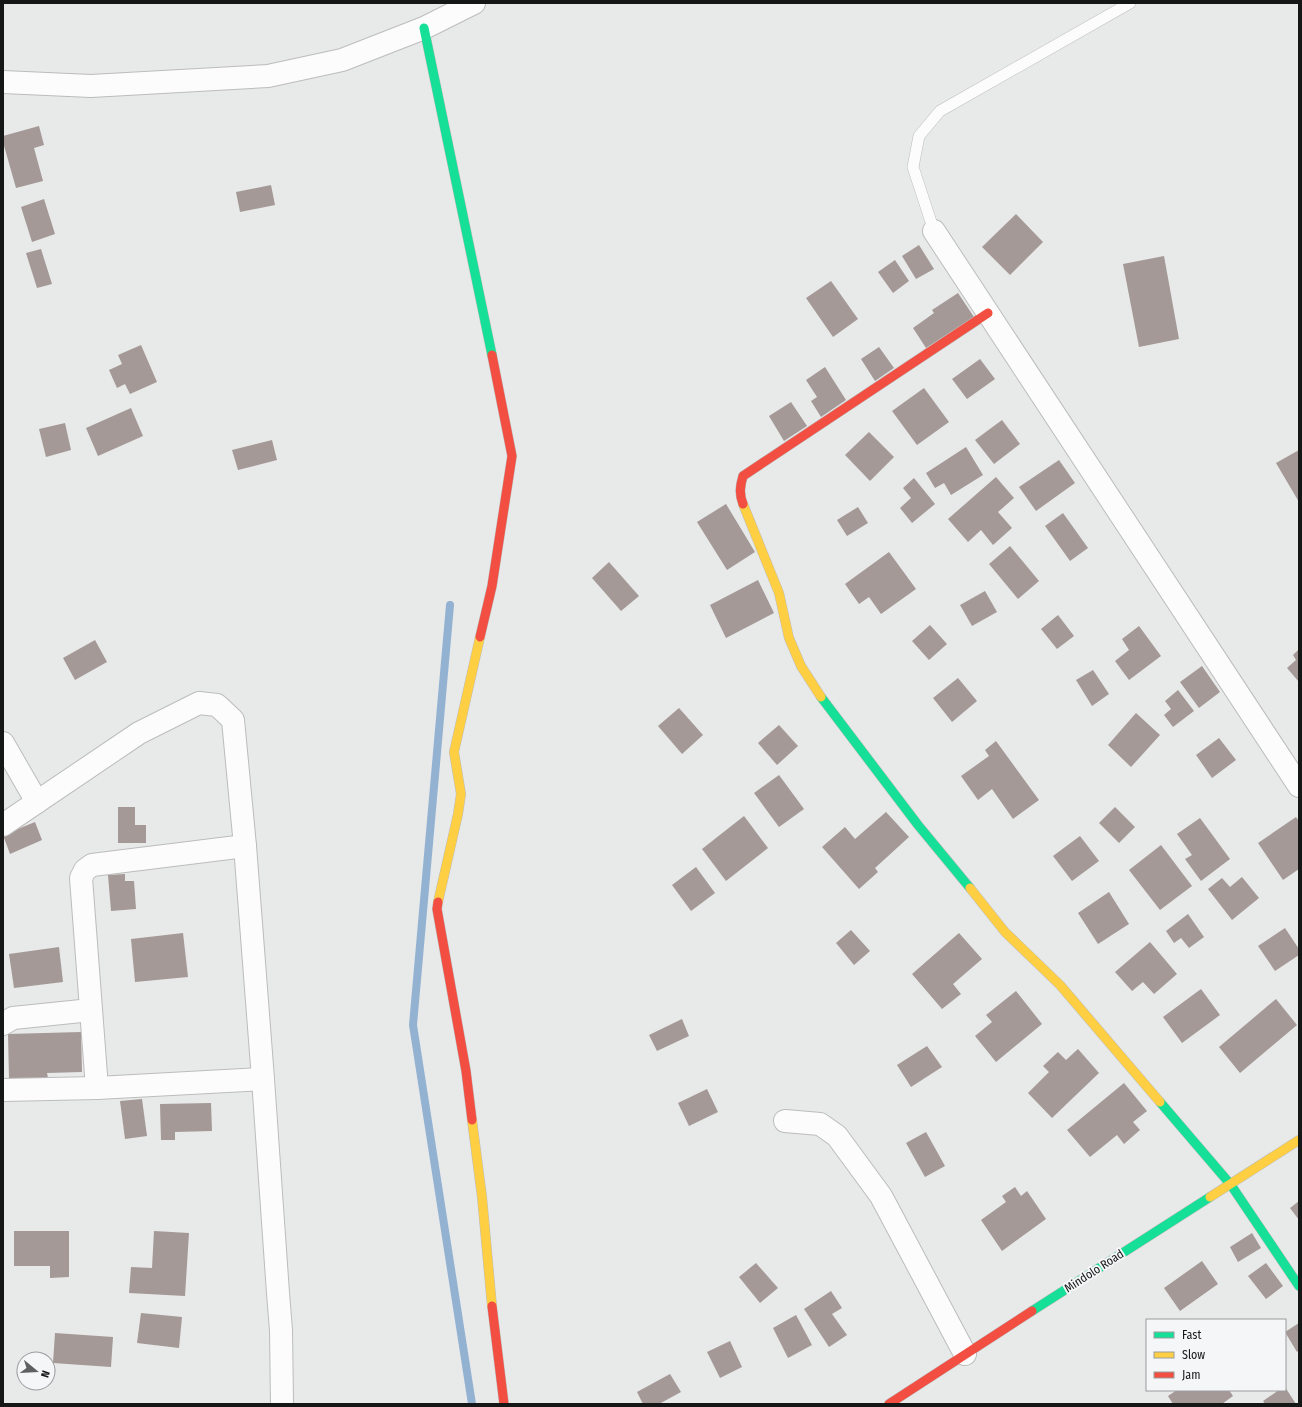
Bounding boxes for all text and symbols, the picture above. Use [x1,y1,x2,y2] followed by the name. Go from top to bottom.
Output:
[1062,1247,1126,1295] street label: Mindolo Road
[1146,1319,1286,1391] legend
[1182,1328,1201,1342] text: Fast
[1182,1348,1205,1362] text: Slow
[16,1351,56,1391] north arrow
[1182,1368,1200,1382] text: Jam
[38,1369,52,1379] text: N

